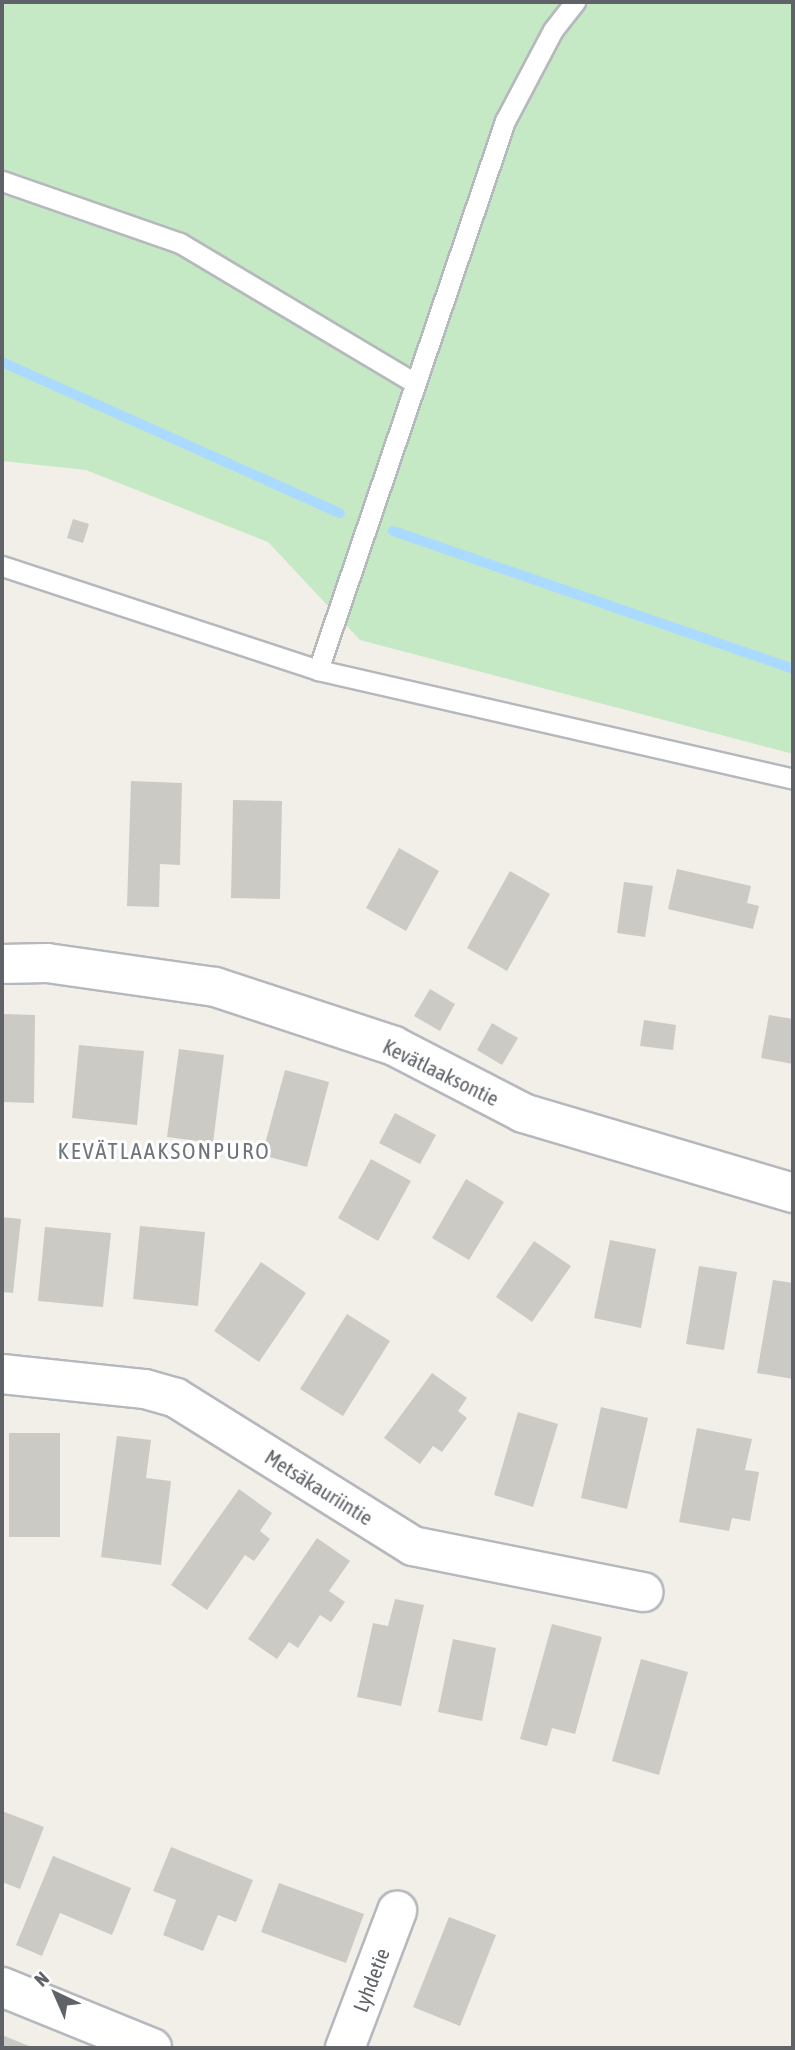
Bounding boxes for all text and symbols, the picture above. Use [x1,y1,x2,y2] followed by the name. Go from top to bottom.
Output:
[379,1033,503,1111] street label: Kevätlaaksontie
[59,1137,269,1165] district label: KEVÄTLAAKSONPURO
[260,1444,378,1530] street label: Metsäkauriintie
[347,1945,395,2015] street label: Lyhdetie
[21,1959,91,2029] north arrow
[30,1967,53,1991] text: N

